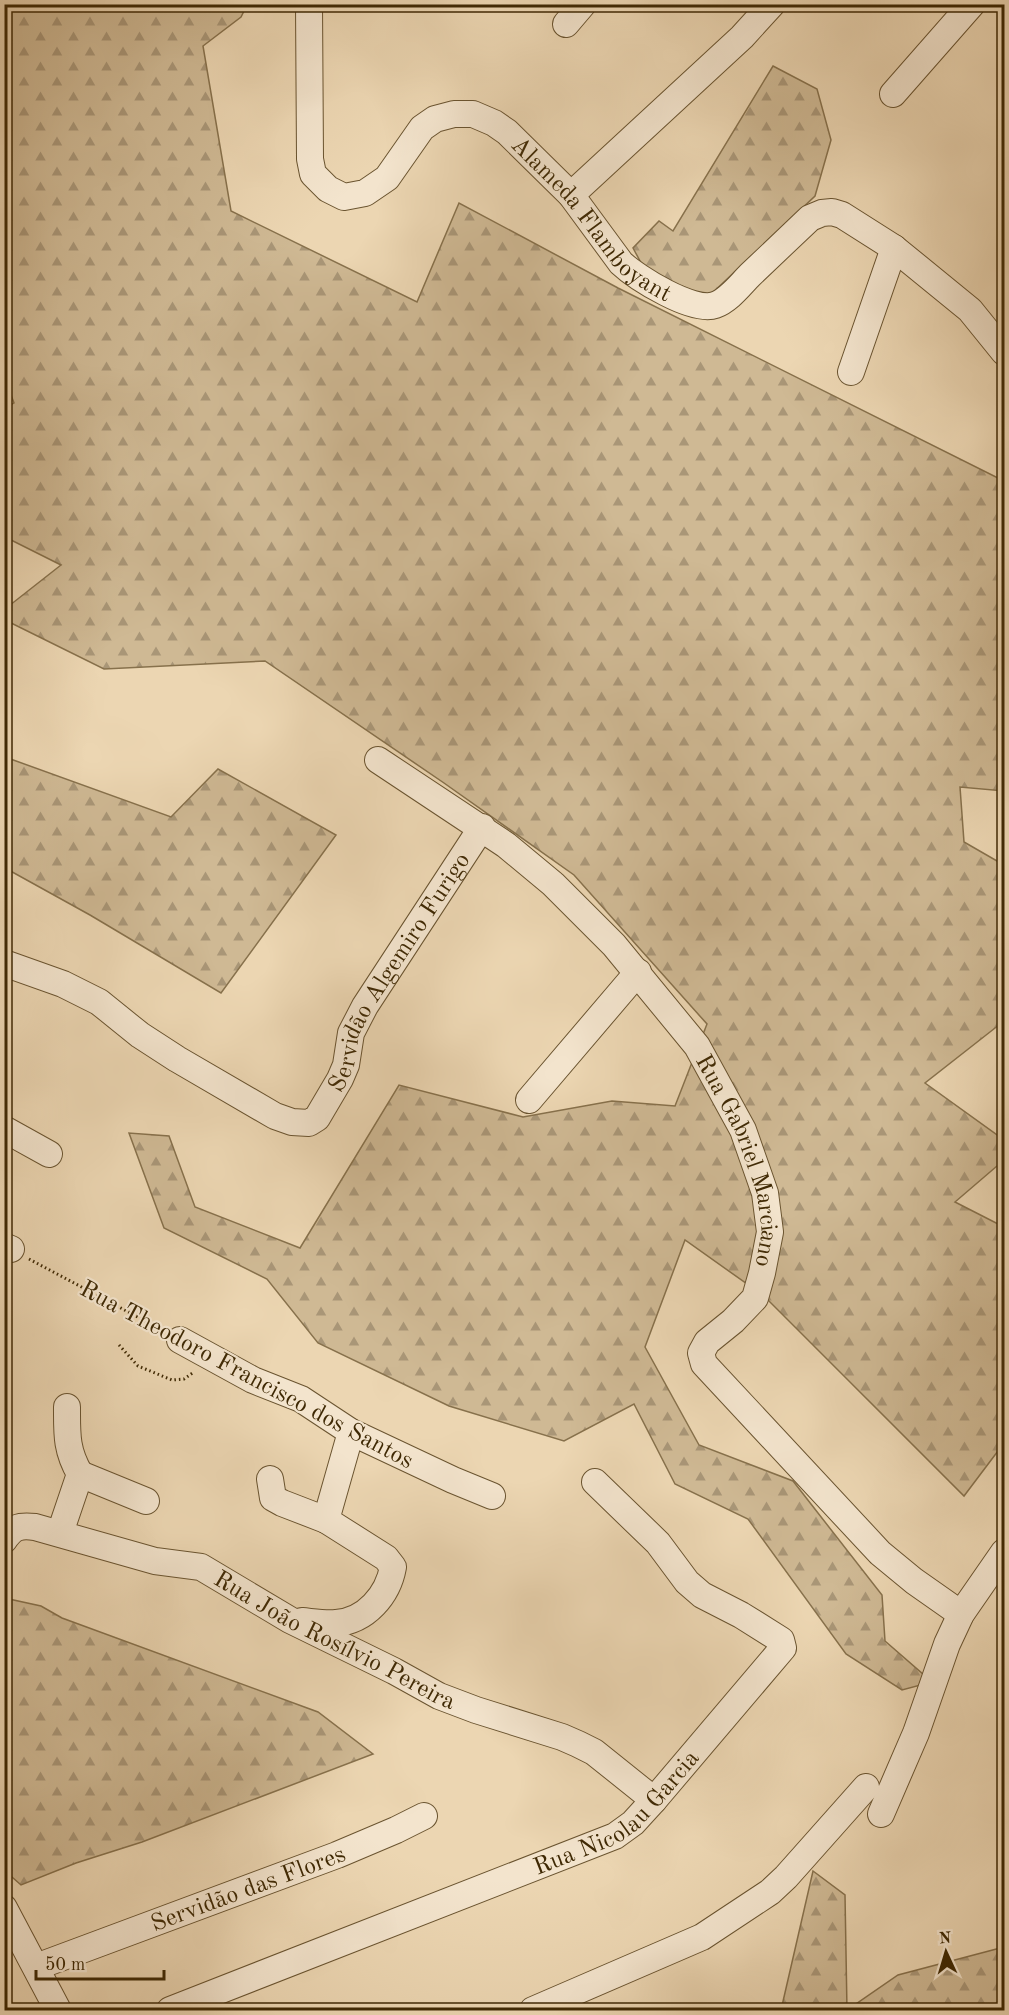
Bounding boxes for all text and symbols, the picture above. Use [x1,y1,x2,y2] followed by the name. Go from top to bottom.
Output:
[506,133,675,307] street label: Alameda Flamboyant
[325,849,476,1097] street label: Servidão Algemiro Furigo
[690,1051,780,1269] street label: Rua Gabriel Marciano
[75,1277,417,1474] street label: Rua Theodoro Francisco dos Santos
[209,1568,458,1715] street label: Rua João Rosílvio Pereira
[531,1746,705,1881] street label: Rua Nicolau Garcia
[148,1843,349,1937] street label: Servidão das Flores
[916,1922,976,1982] north arrow
[938,1931,953,1947] text: N
[36,1943,164,1981] scale bar
[45,1956,85,1974] text: 50 m

